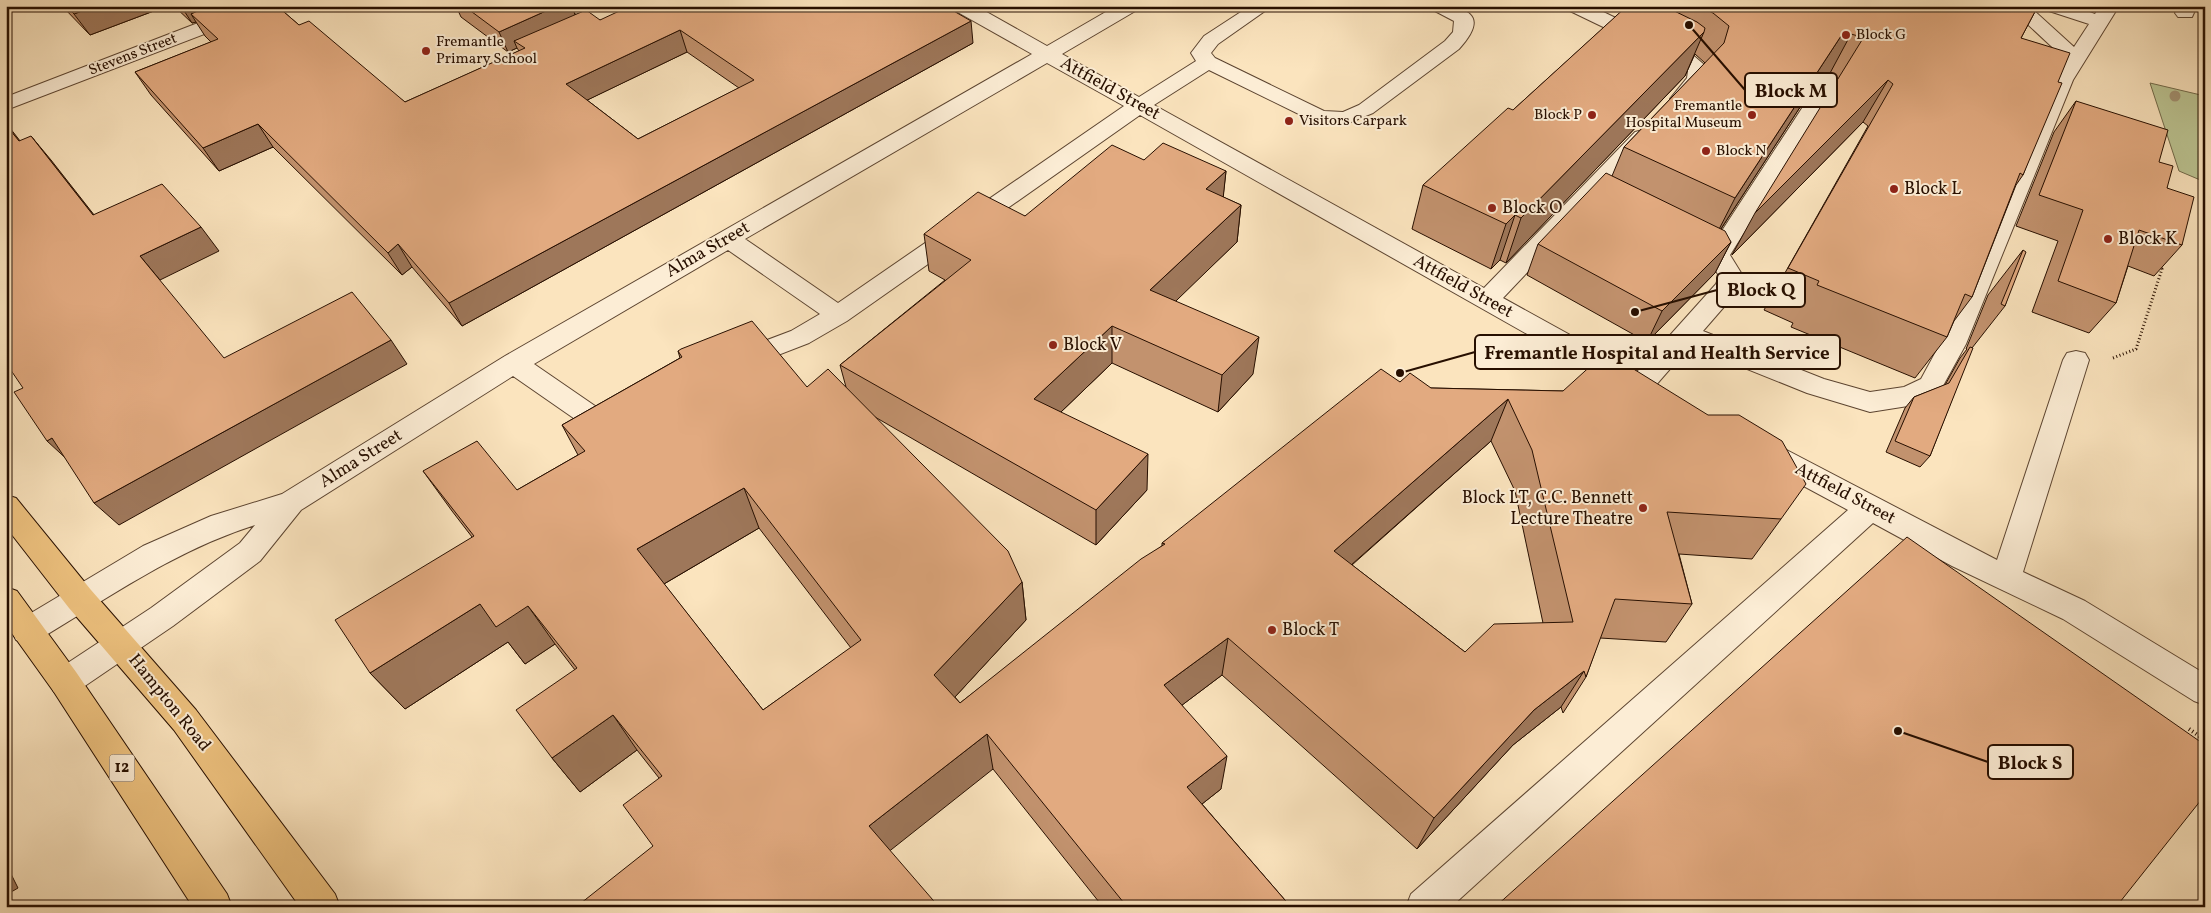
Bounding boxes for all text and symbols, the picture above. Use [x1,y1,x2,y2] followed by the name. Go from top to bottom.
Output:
[1856,25,1906,46] place label: Block G
[86,29,180,81] street label: Stevens Street
[1840,29,1852,41] marker: Block G
[436,32,537,70] place label: Fremantle Primary School
[420,45,432,57] marker: Fremantle Primary School
[1055,51,1165,127] street label: Attfield Street
[1745,73,1837,107] callout: Block M
[1755,79,1827,105] text: Block M
[1626,96,1742,134] place label: Fremantle Hospital Museum
[1534,105,1582,126] place label: Block P
[1586,109,1598,121] marker: Block P
[1746,109,1758,121] marker: Fremantle Hospital Museum
[1299,111,1407,132] place label: Visitors Carpark
[1283,115,1295,127] marker: Visitors Carpark
[1716,141,1766,162] place label: Block N
[1700,145,1712,157] marker: Block N
[1904,177,1961,202] place label: Block L
[1888,183,1900,195] marker: Block L
[1502,196,1562,221] place label: Block O
[1486,202,1498,214] marker: Block O
[661,216,755,284] street label: Alma Street
[2118,227,2177,252] place label: Block K
[2102,233,2114,245] marker: Block K
[1408,249,1518,325] street label: Attfield Street
[1717,273,1805,307] callout: Block Q
[1727,278,1796,304] text: Block Q
[1063,333,1122,358] place label: Block V
[1475,335,1840,369] callout: Fremantle Hospital and Health Service
[1047,339,1059,351] marker: Block V
[1484,341,1830,367] text: Fremantle Hospital and Health Service
[315,424,407,494] street label: Alma Street
[1790,457,1900,531] street label: Attfield Street
[1462,486,1633,532] place label: Block LT, C.C. Bennett Lecture Theatre
[1637,502,1649,514] marker: Block LT, C.C. Bennett Lecture Theatre
[1282,618,1340,643] place label: Block T
[1266,624,1278,636] marker: Block T
[122,649,216,757] street label: Hampton Road
[1988,745,2073,779] callout: Block S
[1998,751,2062,777] text: Block S
[110,754,134,781] road number: 12

